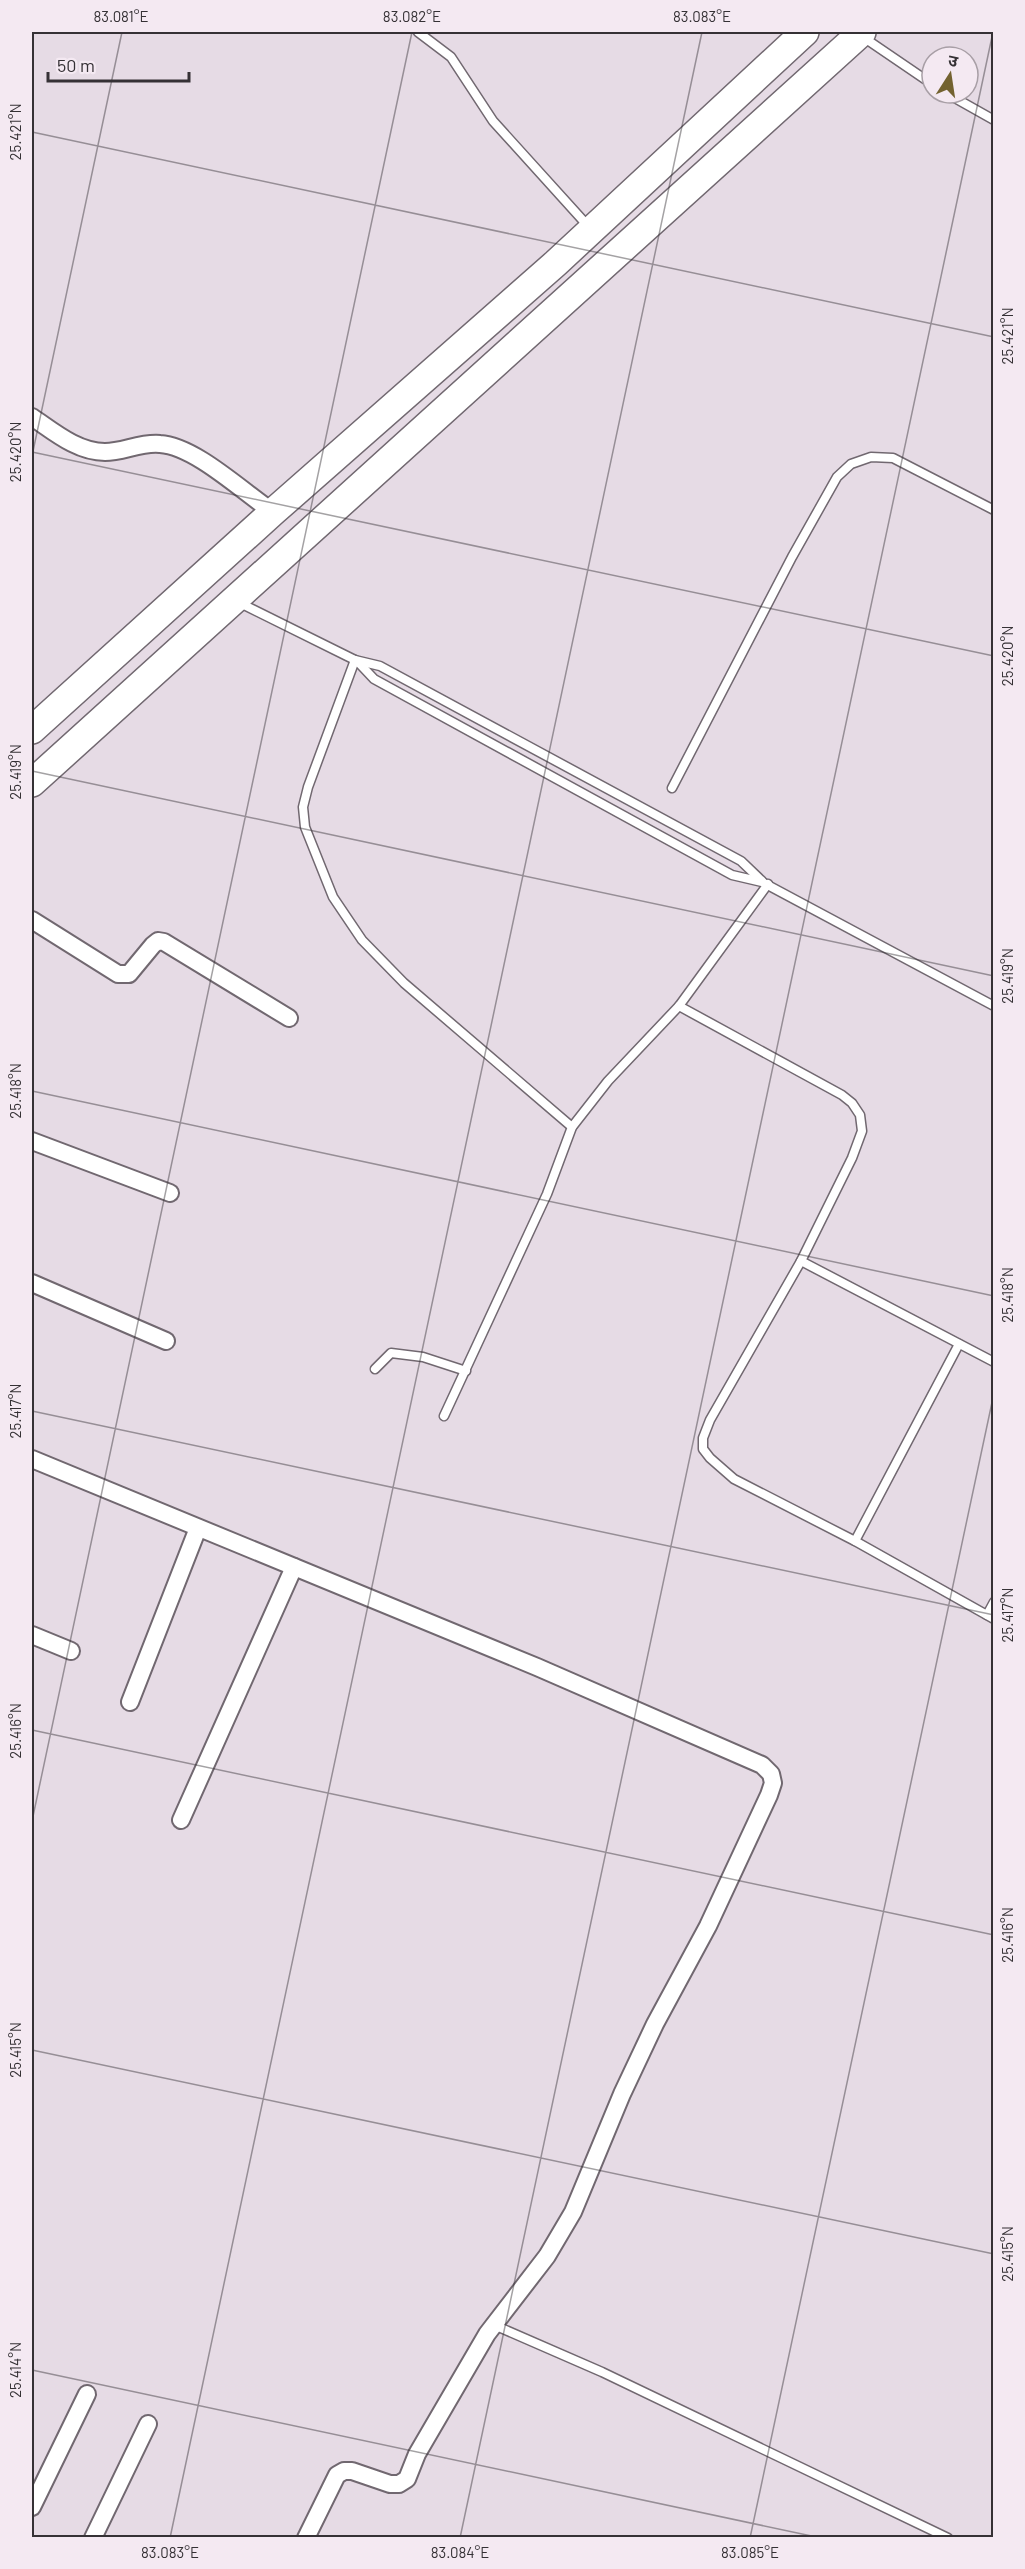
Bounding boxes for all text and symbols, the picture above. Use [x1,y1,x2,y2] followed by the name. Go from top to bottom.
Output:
[93,7,149,25] text: 83.081°E
[383,7,441,25] text: 83.082°E
[673,7,731,25] text: 83.083°E
[48,45,189,83] scale bar
[920,45,980,105] north arrow
[947,50,960,70] text: उ
[57,54,95,76] text: 50 m
[6,103,24,161] text: 25.421°N
[998,307,1016,365] text: 25.421°N
[6,422,24,482] text: 25.420°N
[998,626,1016,686] text: 25.420°N
[6,744,24,800] text: 25.419°N
[998,948,1016,1004] text: 25.419°N
[6,1063,24,1119] text: 25.418°N
[998,1267,1016,1323] text: 25.418°N
[6,1383,24,1439] text: 25.417°N
[998,1587,1016,1643] text: 25.417°N
[6,1703,24,1759] text: 25.416°N
[998,1907,1016,1963] text: 25.416°N
[6,2022,24,2078] text: 25.415°N
[998,2226,1016,2282] text: 25.415°N
[6,2342,24,2398] text: 25.414°N
[141,2543,199,2561] text: 83.083°E
[431,2543,489,2561] text: 83.084°E
[721,2543,779,2561] text: 83.085°E

